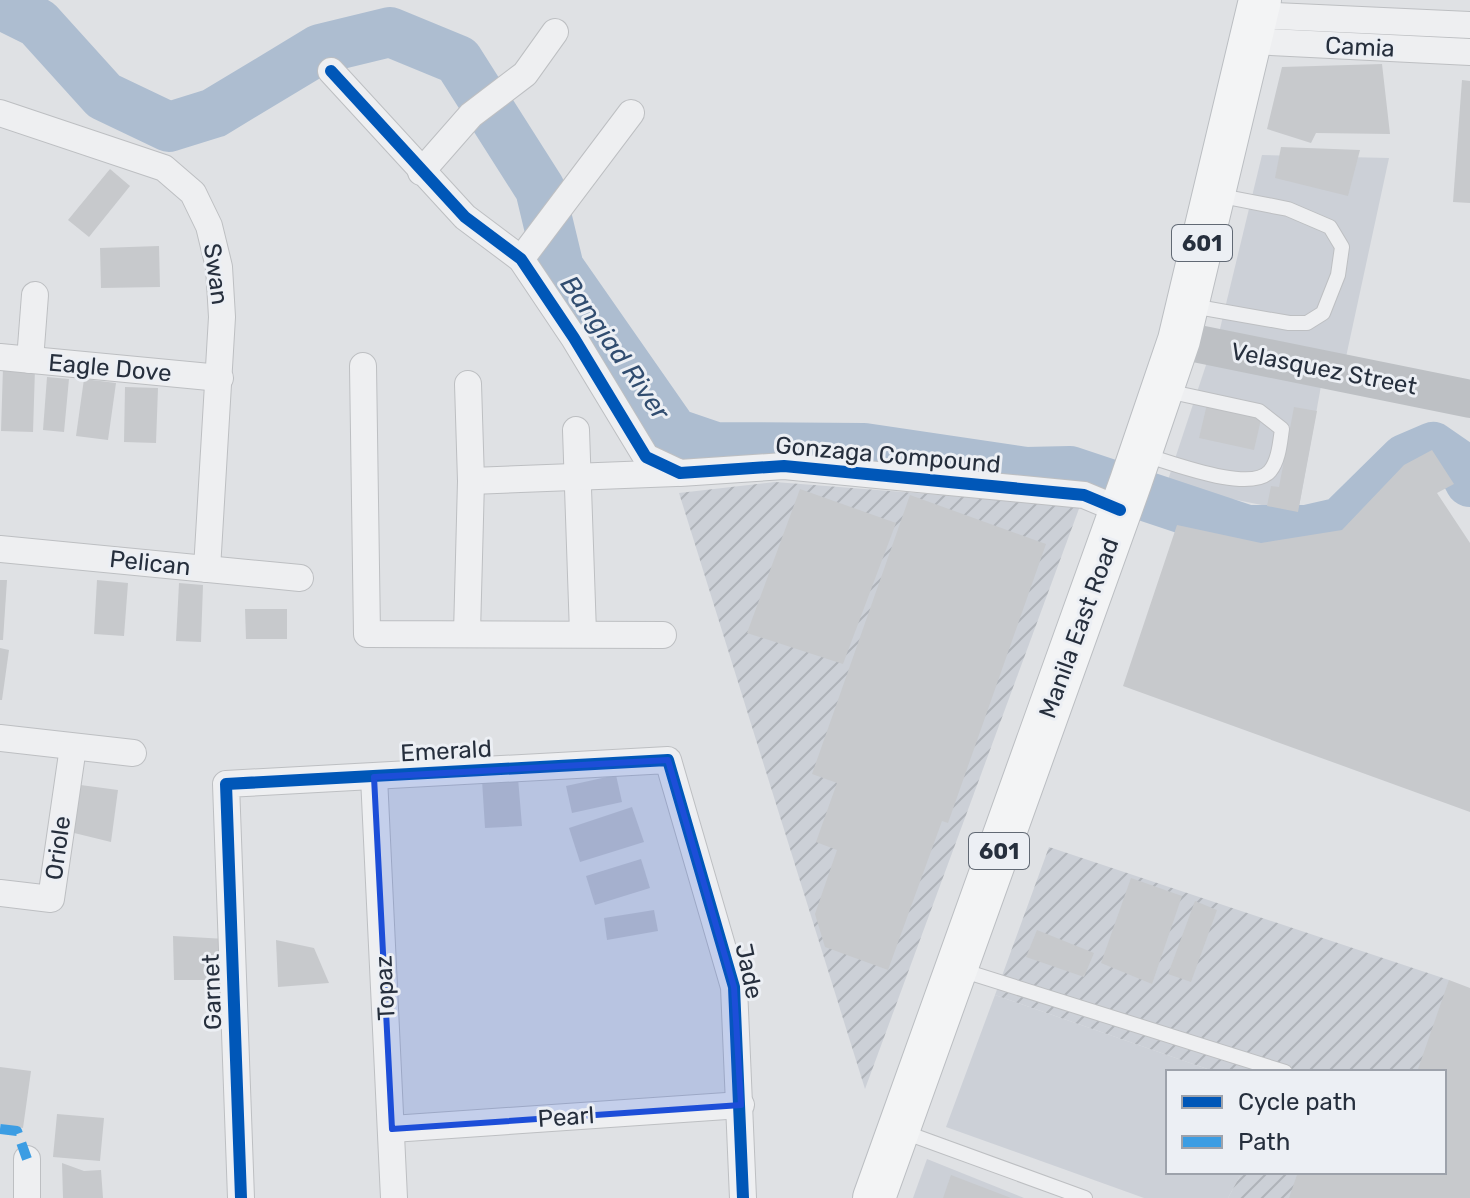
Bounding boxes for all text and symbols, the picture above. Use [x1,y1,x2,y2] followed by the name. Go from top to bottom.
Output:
[1325,31,1395,63] street label: Camia
[1172,225,1232,261] road number: 601
[198,242,234,306] street label: Swan
[554,270,677,427] water label: Bangiad River
[1229,337,1419,401] street label: Velasquez Street
[47,349,173,387] street label: Eagle Dove
[774,431,1002,479] street label: Gonzaga Compound
[1033,534,1125,722] street label: Manila East Road
[108,545,192,581] street label: Pelican
[400,735,492,767] street label: Emerald
[40,814,76,882] street label: Oriole
[969,833,1029,869] road number: 601
[729,941,769,1001] street label: Jade
[197,954,227,1030] street label: Garnet
[369,955,401,1021] street label: Topaz
[1166,1070,1446,1174] legend
[1238,1088,1357,1116] text: Cycle path
[537,1101,595,1133] street label: Pearl
[1238,1128,1290,1156] text: Path

